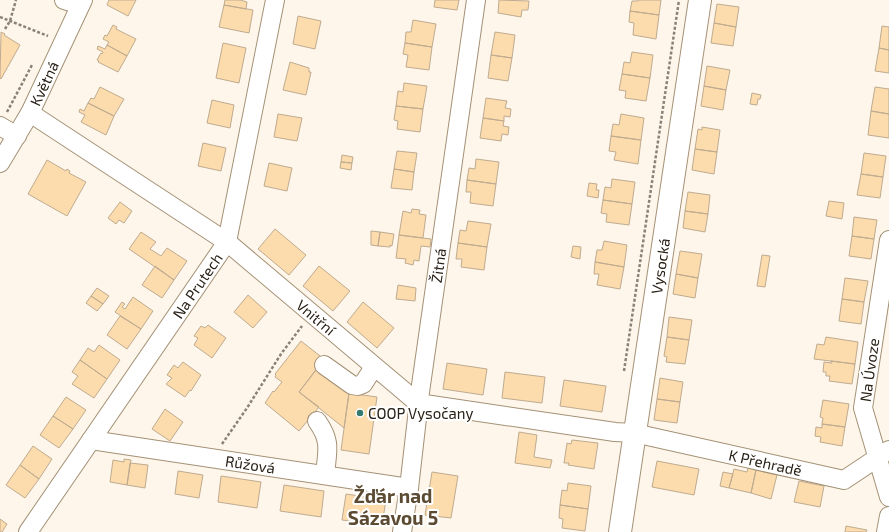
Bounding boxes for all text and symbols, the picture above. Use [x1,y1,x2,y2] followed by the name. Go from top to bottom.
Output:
[26,58,62,109] street label: Květná
[647,237,673,295] street label: Vysocká
[427,247,449,284] street label: Žitná
[168,249,226,322] street label: Na Prutech
[293,296,340,339] street label: Vnitřní
[856,337,882,403] street label: Na Úvoze
[368,404,473,422] place label: COOP Vysočany
[355,408,365,418] marker: COOP Vysočany
[727,445,804,479] street label: K Přehradě
[224,451,276,477] street label: Růžová
[348,484,438,529] district label: Žďár nad Sázavou 5

